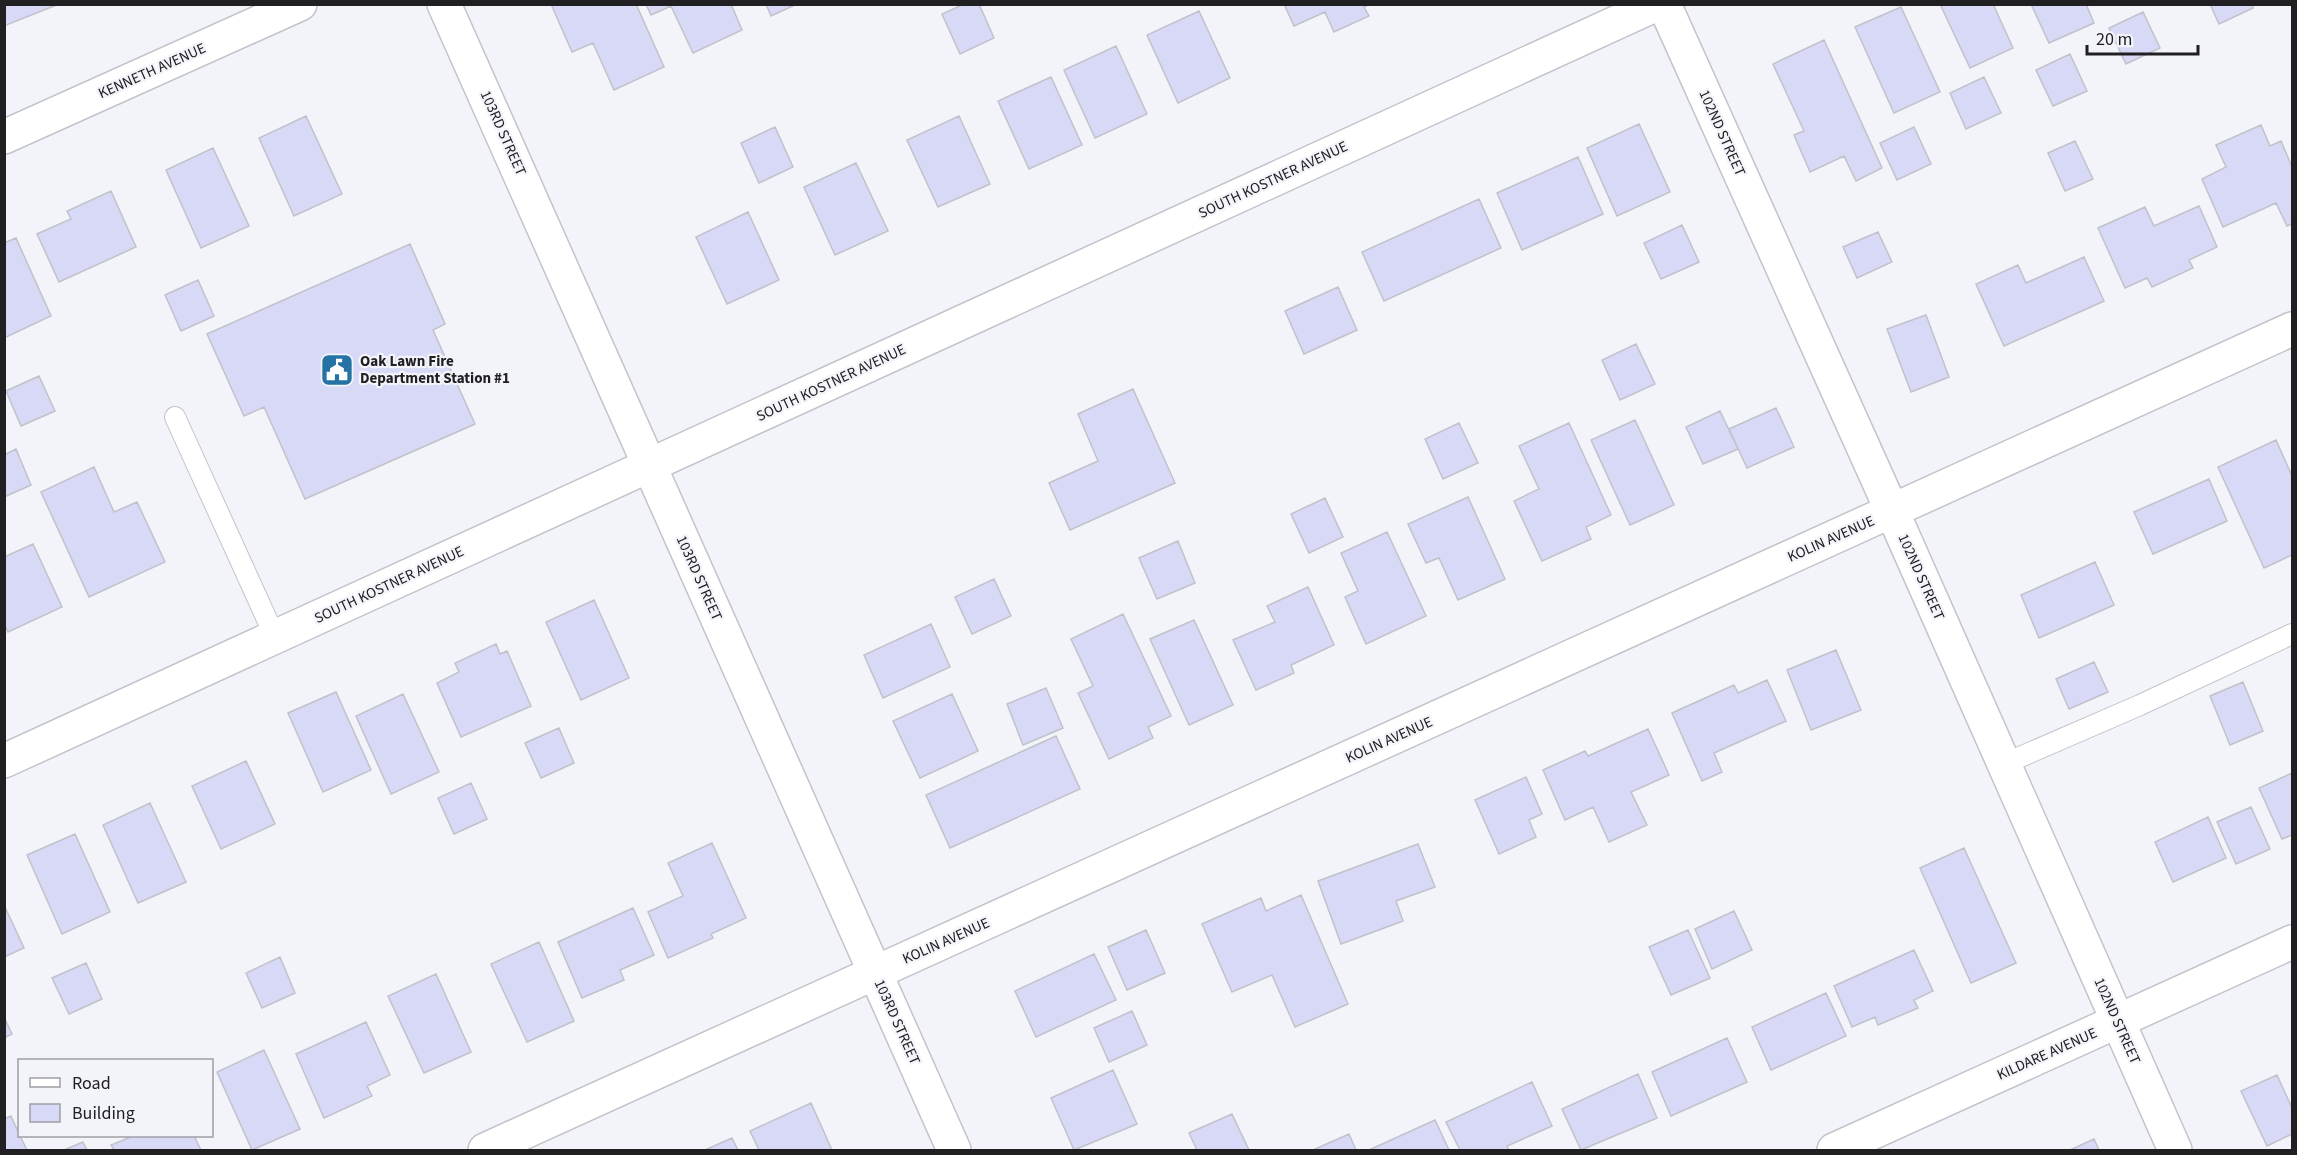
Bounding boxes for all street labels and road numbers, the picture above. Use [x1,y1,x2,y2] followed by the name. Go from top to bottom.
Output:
[95,38,209,104] street label: KENNETH AVENUE
[475,87,531,179] street label: 103RD STREET
[1694,87,1750,179] street label: 102ND STREET
[1195,136,1351,224] street label: SOUTH KOSTNER AVENUE
[753,339,909,427] street label: SOUTH KOSTNER AVENUE
[1784,510,1878,568] street label: KOLIN AVENUE
[1893,531,1949,623] street label: 102ND STREET
[671,532,727,624] street label: 103RD STREET
[311,541,467,629] street label: SOUTH KOSTNER AVENUE
[1342,711,1436,769] street label: KOLIN AVENUE
[899,912,993,970] street label: KOLIN AVENUE
[2089,975,2145,1067] street label: 102ND STREET
[869,976,925,1068] street label: 103RD STREET
[1994,1023,2100,1085] street label: KILDARE AVENUE

